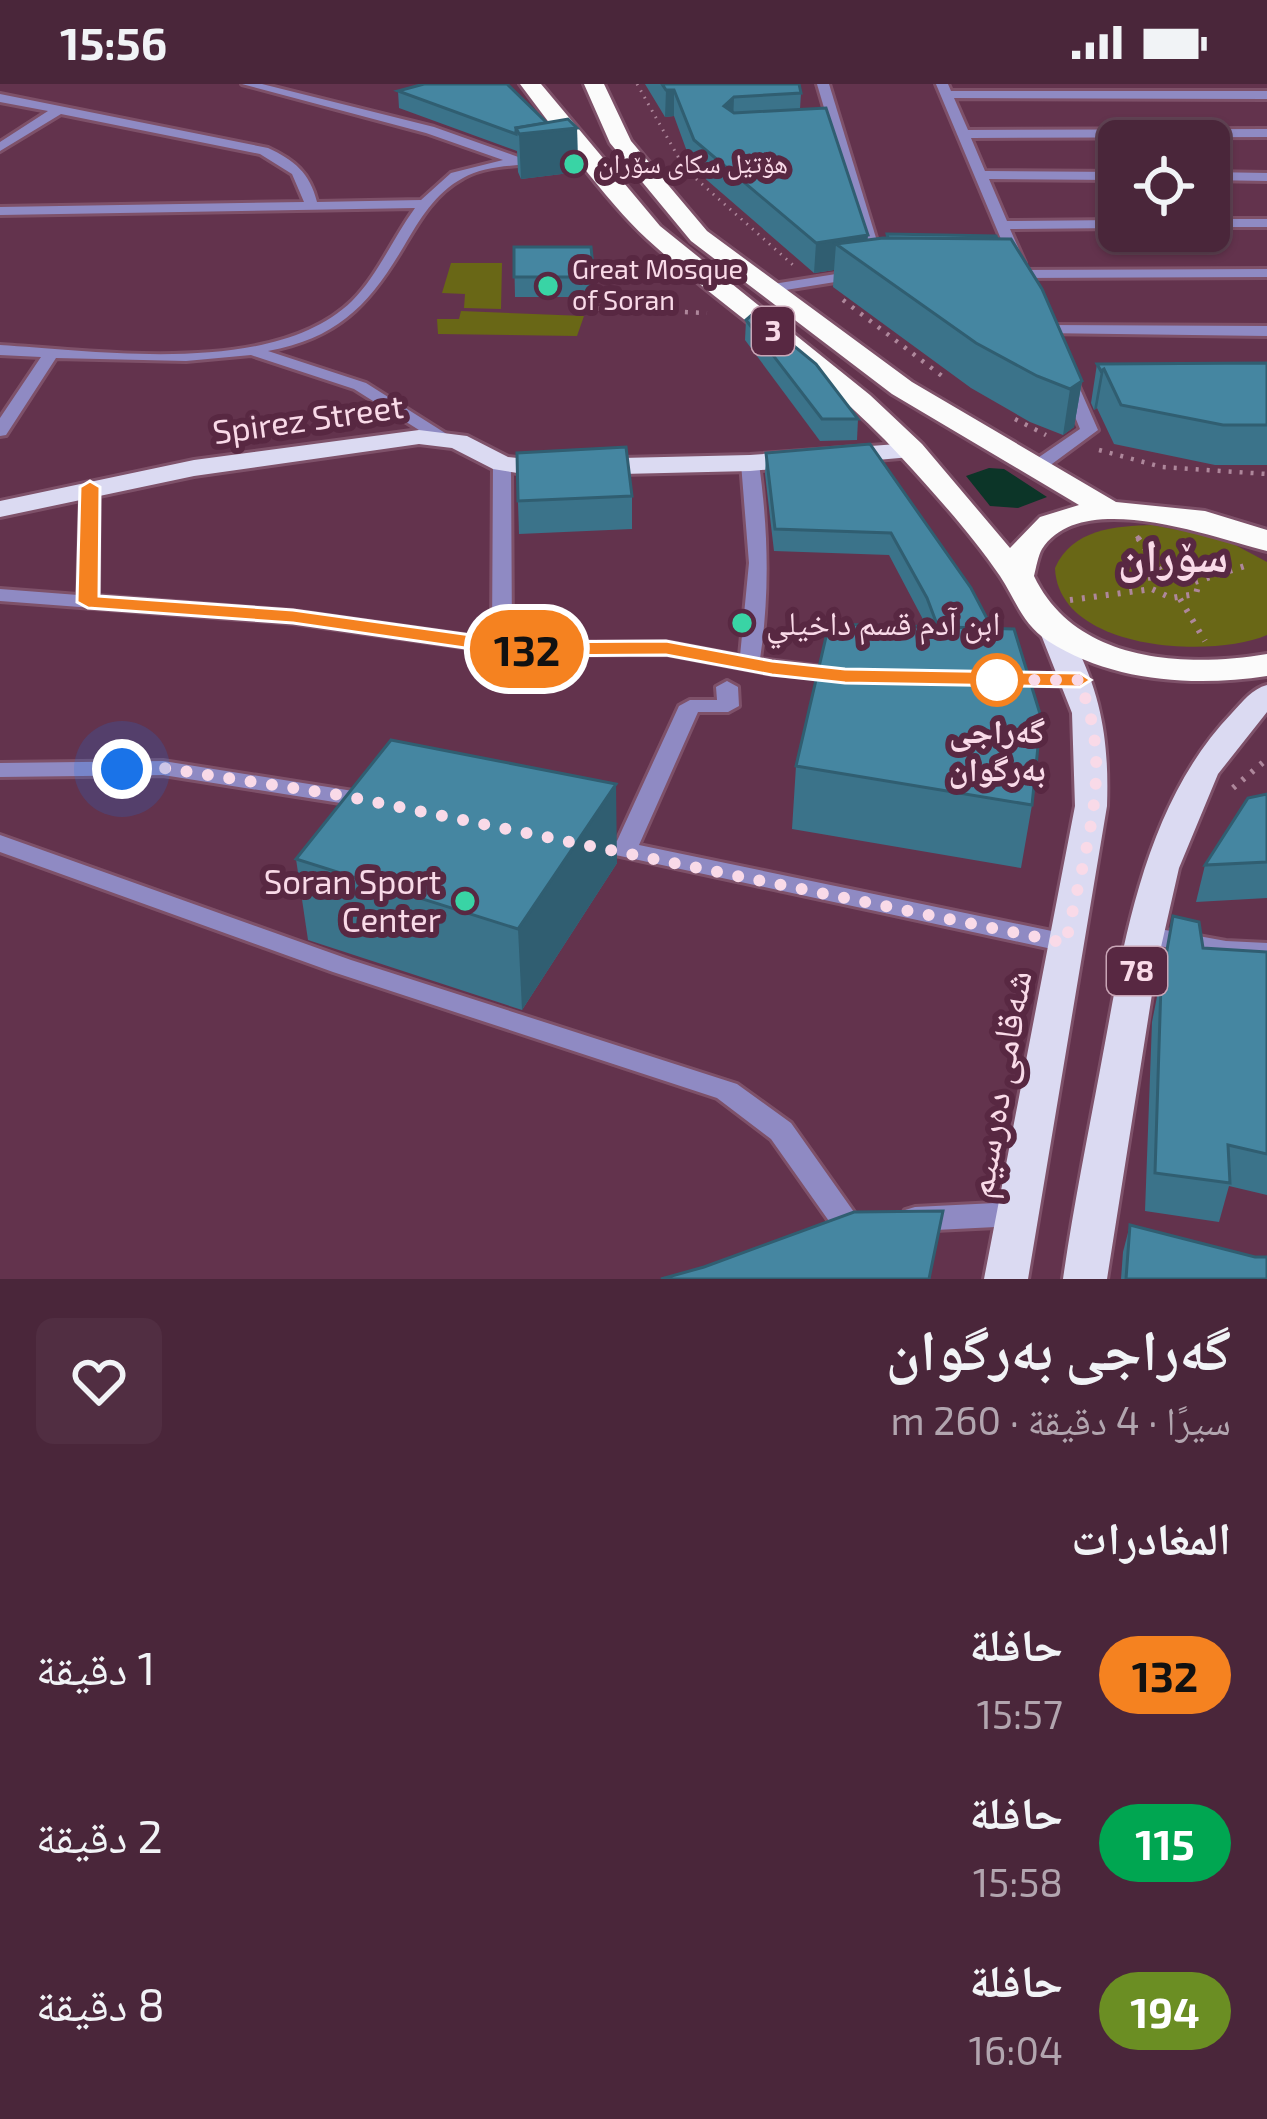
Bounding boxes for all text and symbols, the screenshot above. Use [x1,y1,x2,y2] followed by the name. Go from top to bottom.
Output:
[60,15,167,69] text: 15:56
[1098,120,1230,252] map controls
[1098,120,1230,252] button: locate
[598,146,788,180] place label: هۆتێل سکای سۆران
[561,151,587,177] marker: هۆتێل سکای سۆران
[572,252,743,315] place label: Great Mosque of Soran
[535,273,561,299] marker: Great Mosque of Soran
[752,307,794,355] road number: 3
[210,385,406,451] street label: Spirez Street
[1118,527,1228,583] district label: سۆران
[766,602,1000,649] place label: ابن آدم قسم داخيلي
[458,610,596,688] line badge: 132
[729,610,755,636] marker: ابن آدم قسم داخيلي
[494,624,560,674] text: 132
[972,655,1022,705] marker: گەراجی بەرگوان
[949,710,1045,789] place label: گەراجی بەرگوان
[92,739,152,799] your location
[264,861,441,939] place label: Soran Sport Center
[452,888,478,914] marker: Soran Sport Center
[1107,947,1167,995] road number: 78
[953,966,1044,1202] street label: شەقامی دەرسیم
[886,1314,1231,1382] text: گەراجی بەرگوان
[36,1318,162,1444] button: heart
[890,1396,1231,1443] text: سيرًا · 4 دقيقة · 260 m
[1071,1510,1231,1564] text: المغادرات
[970,1616,1063,1670] text: حافلة
[36,1640,155,1694] text: 1 دقيقة
[1132,1650,1198,1700] text: 132
[976,1690,1063,1737] text: 15:57
[970,1784,1063,1838] text: حافلة
[36,1808,163,1862] text: 2 دقيقة
[1135,1818,1195,1868] text: 115
[973,1858,1063,1905] text: 15:58
[970,1952,1063,2006] text: حافلة
[36,1976,165,2030] text: 8 دقيقة
[1130,1986,1200,2036] text: 194
[968,2026,1063,2073] text: 16:04

